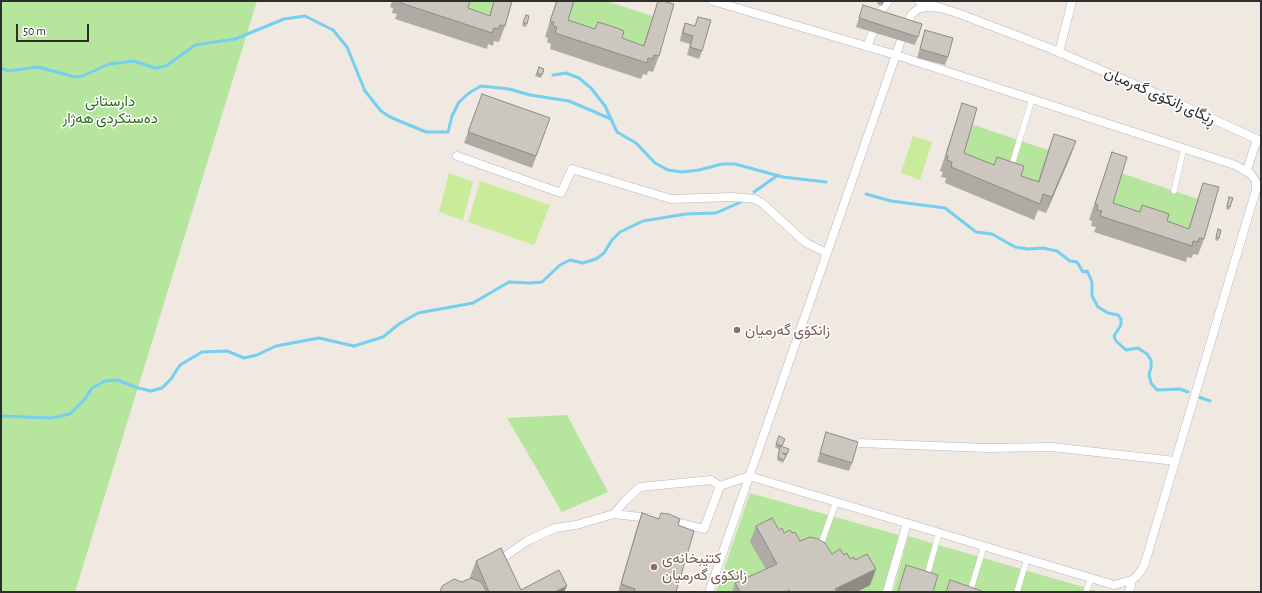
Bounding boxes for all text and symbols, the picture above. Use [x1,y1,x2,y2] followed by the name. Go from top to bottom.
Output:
[18,16,91,42] scale bar
[23,25,46,37] text: 50 m
[1102,63,1218,129] street label: ڕێگای زانکۆی گەرمیان
[62,92,158,127] park label: دارستانی دەستکردی هەژار
[745,321,830,339] place label: زانکۆی گەرمیان
[732,325,742,335] marker: زانکۆی گەرمیان
[662,549,747,584] place label: کتێبخانەی زانکۆی گەرمیان
[649,562,659,572] marker: کتێبخانەی زانکۆی گەرمیان

